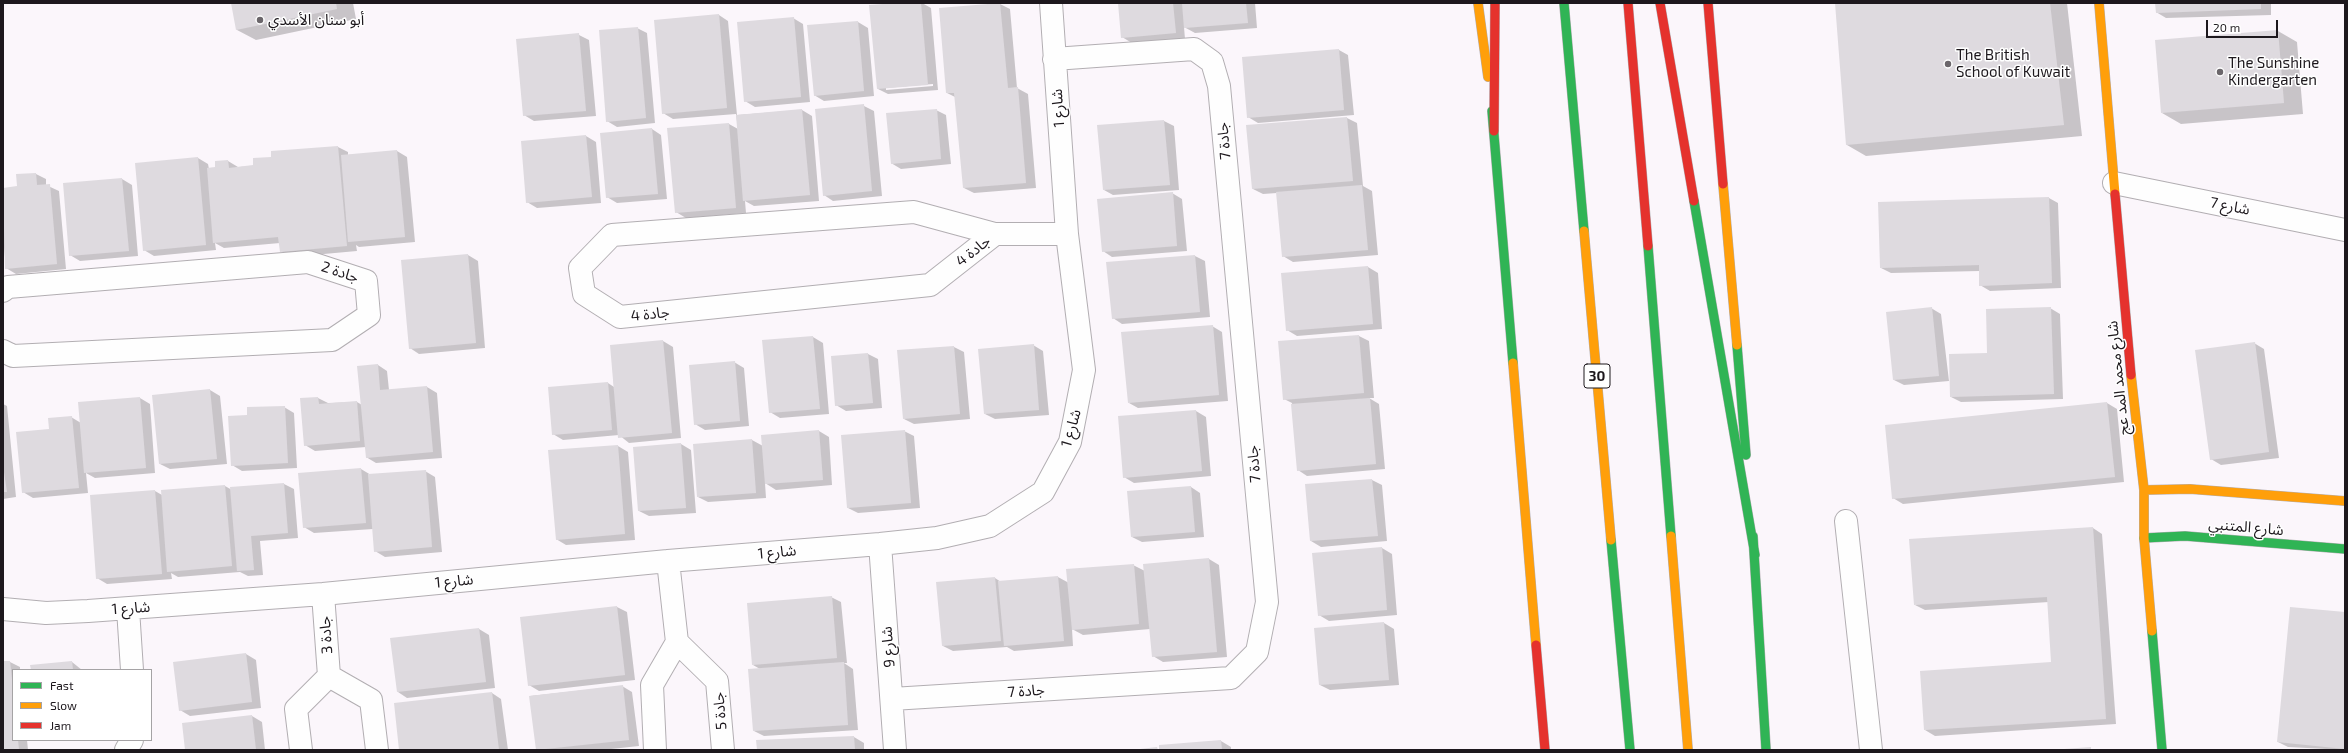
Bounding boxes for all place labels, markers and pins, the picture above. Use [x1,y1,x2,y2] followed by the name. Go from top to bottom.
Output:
[268,11,364,29] place label: أبو سنان الأسدي
[255,15,265,25] marker: أبو سنان الأسدي
[1956,46,2070,81] place label: The British School of Kuwait
[2228,54,2319,89] place label: The Sunshine Kindergarten
[1943,59,1953,69] marker: The British School of Kuwait
[2215,67,2225,77] marker: The Sunshine Kindergarten

